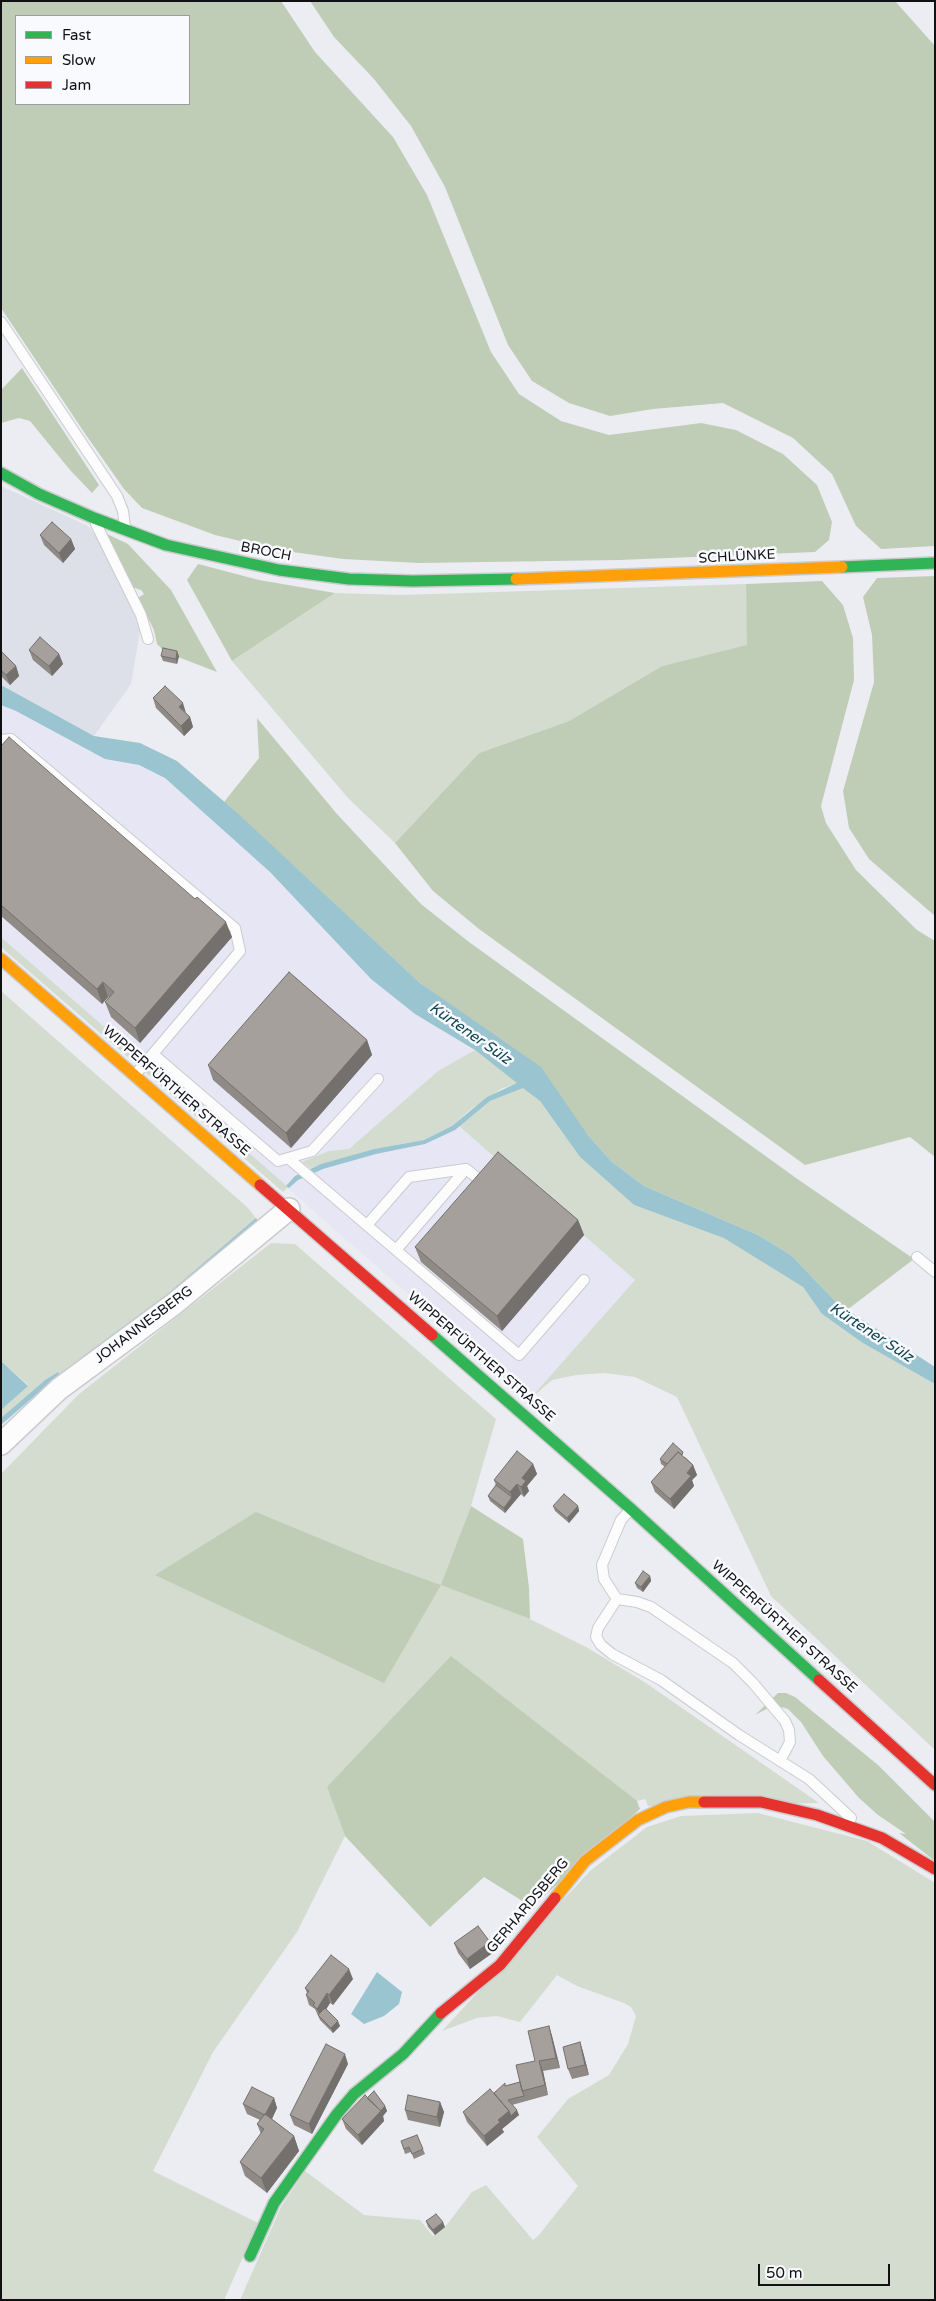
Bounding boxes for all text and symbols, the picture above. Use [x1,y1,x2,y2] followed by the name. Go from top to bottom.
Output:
[15,15,190,105] legend
[62,26,91,44] text: Fast
[62,51,96,69] text: Slow
[62,76,91,94] text: Jam
[239,539,293,565] street label: BROCH
[698,547,776,567] street label: SCHLÜNKE
[426,999,514,1069] water label: Kürtener Sülz
[99,1022,253,1160] street label: WIPPERFÜRTHER STRASSE
[92,1283,196,1367] street label: JOHANNESBERG
[404,1288,558,1426] street label: WIPPERFÜRTHER STRASSE
[826,1299,916,1367] water label: Kürtener Sülz
[708,1557,860,1697] street label: WIPPERFÜRTHER STRASSE
[483,1855,573,1957] street label: GERHARDSBERG
[761,2254,894,2286] scale bar
[766,2264,803,2282] text: 50 m

